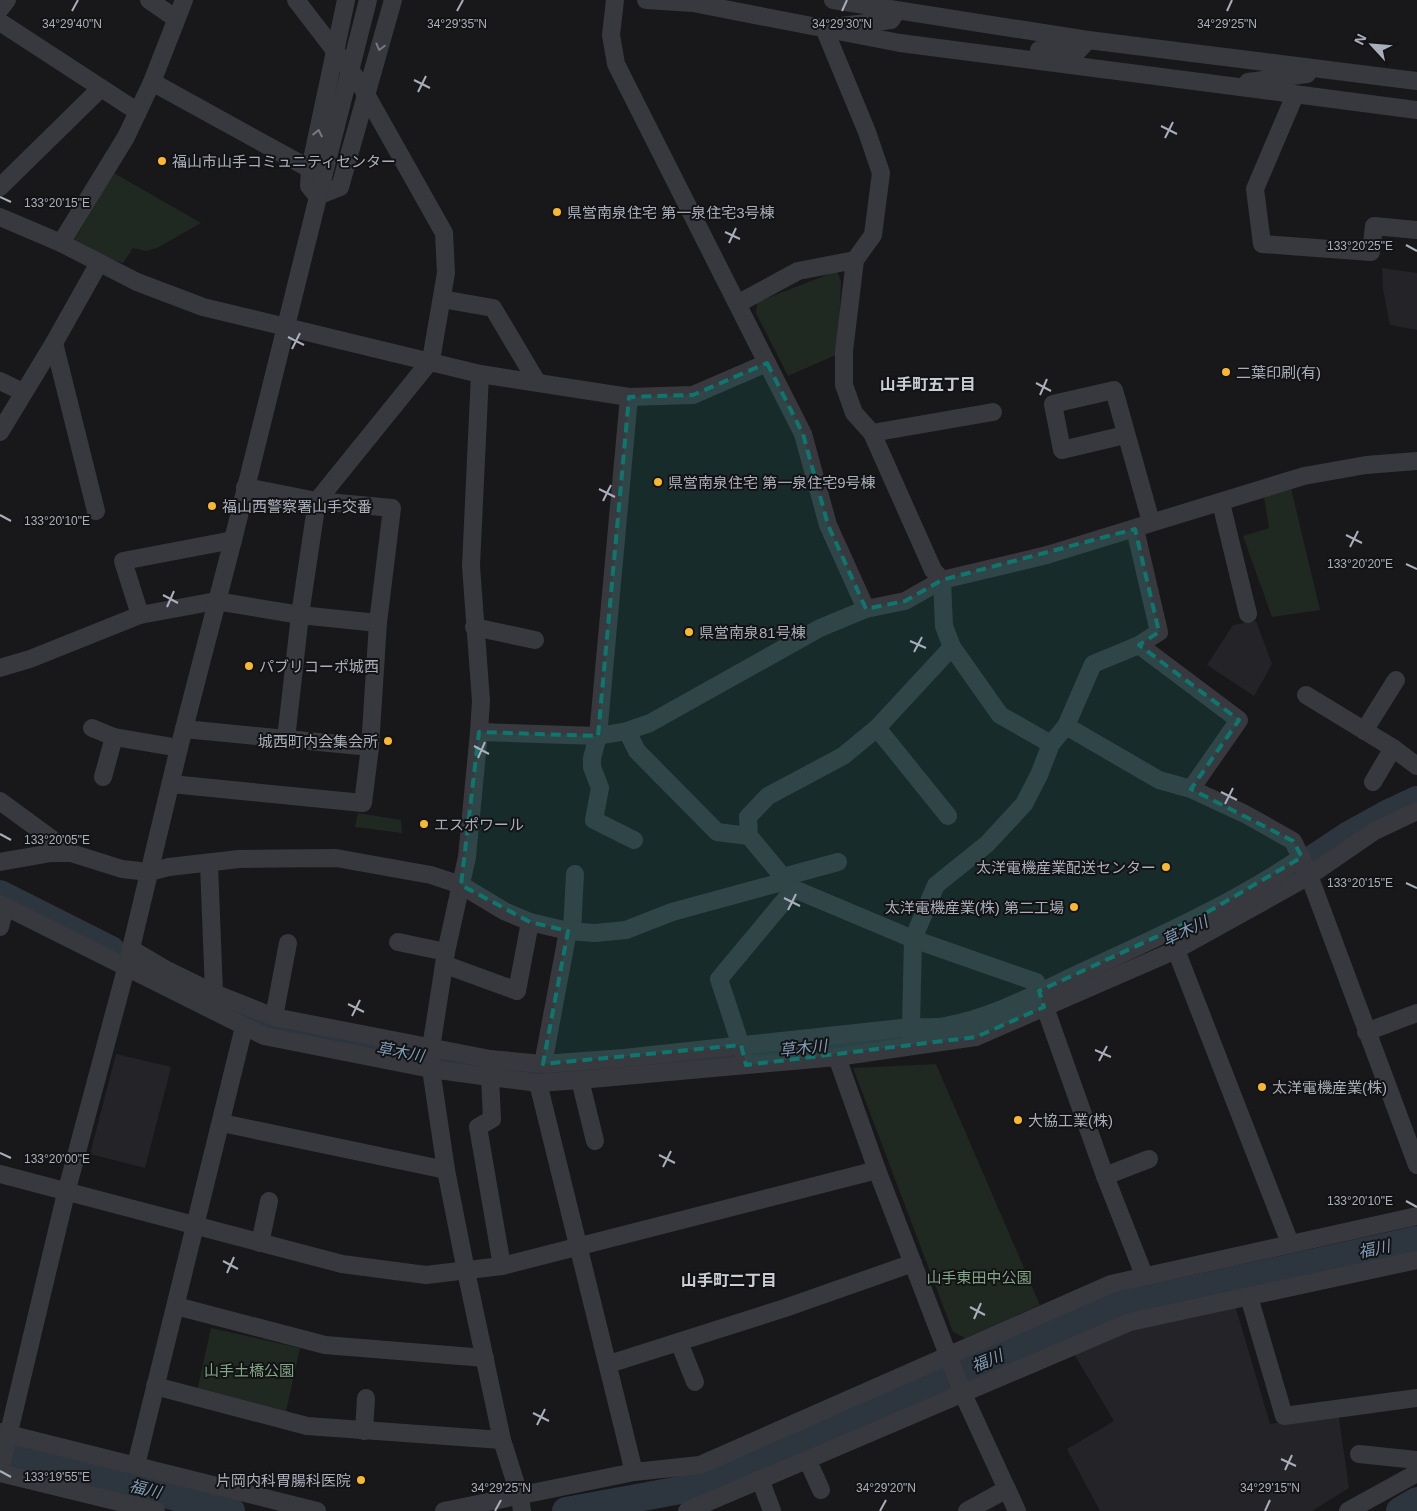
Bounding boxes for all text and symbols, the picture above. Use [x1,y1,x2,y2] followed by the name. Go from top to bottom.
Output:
[42,17,102,31] text: 34°29'40"N
[427,17,487,31] text: 34°29'35"N
[812,17,872,31] text: 34°29'30"N
[1197,17,1257,31] text: 34°29'25"N
[1347,20,1397,70] north arrow
[1351,31,1370,47] text: N
[375,42,385,51] one-way arrow
[312,129,323,138] one-way arrow
[172,153,396,170] place label: 福山市山手コミュニティセンター
[156,155,168,167] marker: 福山市山手コミュニティセンター
[24,196,90,210] text: 133°20'15"E
[567,204,775,221] place label: 県営南泉住宅 第一泉住宅3号棟
[551,206,563,218] marker: 県営南泉住宅 第一泉住宅3号棟
[1327,239,1393,253] text: 133°20'25"E
[1236,364,1321,381] place label: 二葉印刷(有)
[1220,366,1232,378] marker: 二葉印刷(有)
[880,376,976,393] district label: 山手町五丁目
[668,474,876,491] place label: 県営南泉住宅 第一泉住宅9号棟
[652,476,664,488] marker: 県営南泉住宅 第一泉住宅9号棟
[222,498,372,515] place label: 福山西警察署山手交番
[206,500,218,512] marker: 福山西警察署山手交番
[24,514,90,528] text: 133°20'10"E
[1327,557,1393,571] text: 133°20'20"E
[699,624,806,641] place label: 県営南泉81号棟
[683,626,695,638] marker: 県営南泉81号棟
[259,658,379,675] place label: パブリコーポ城西
[243,660,255,672] marker: パブリコーポ城西
[258,733,378,750] place label: 城西町内会集会所
[382,735,394,747] marker: 城西町内会集会所
[434,816,524,833] place label: エスポワール
[418,818,430,830] marker: エスポワール
[24,833,90,847] text: 133°20'05"E
[976,859,1156,876] place label: 太洋電機産業配送センター
[1160,861,1172,873] marker: 太洋電機産業配送センター
[1327,876,1393,890] text: 133°20'15"E
[885,899,1064,916] place label: 太洋電機産業(株) 第二工場
[1068,901,1080,913] marker: 太洋電機産業(株) 第二工場
[1160,912,1212,949] water label: 草木川
[778,1037,830,1059] water label: 草木川
[375,1039,427,1065] water label: 草木川
[1272,1079,1387,1096] place label: 太洋電機産業(株)
[1256,1081,1268,1093] marker: 太洋電機産業(株)
[1028,1112,1113,1129] place label: 大協工業(株)
[1012,1114,1024,1126] marker: 大協工業(株)
[24,1152,90,1166] text: 133°20'00"E
[1327,1194,1393,1208] text: 133°20'10"E
[1357,1237,1393,1261] water label: 福川
[926,1269,1032,1286] park label: 山手東田中公園
[681,1272,777,1289] district label: 山手町二丁目
[969,1346,1007,1375] water label: 福川
[204,1362,294,1379] park label: 山手土橋公園
[24,1470,90,1484] text: 133°19'55"E
[216,1472,351,1489] place label: 片岡内科胃腸科医院
[355,1474,367,1486] marker: 片岡内科胃腸科医院
[127,1477,165,1502] water label: 福川
[471,1481,531,1495] text: 34°29'25"N
[856,1481,916,1495] text: 34°29'20"N
[1240,1481,1300,1495] text: 34°29'15"N

